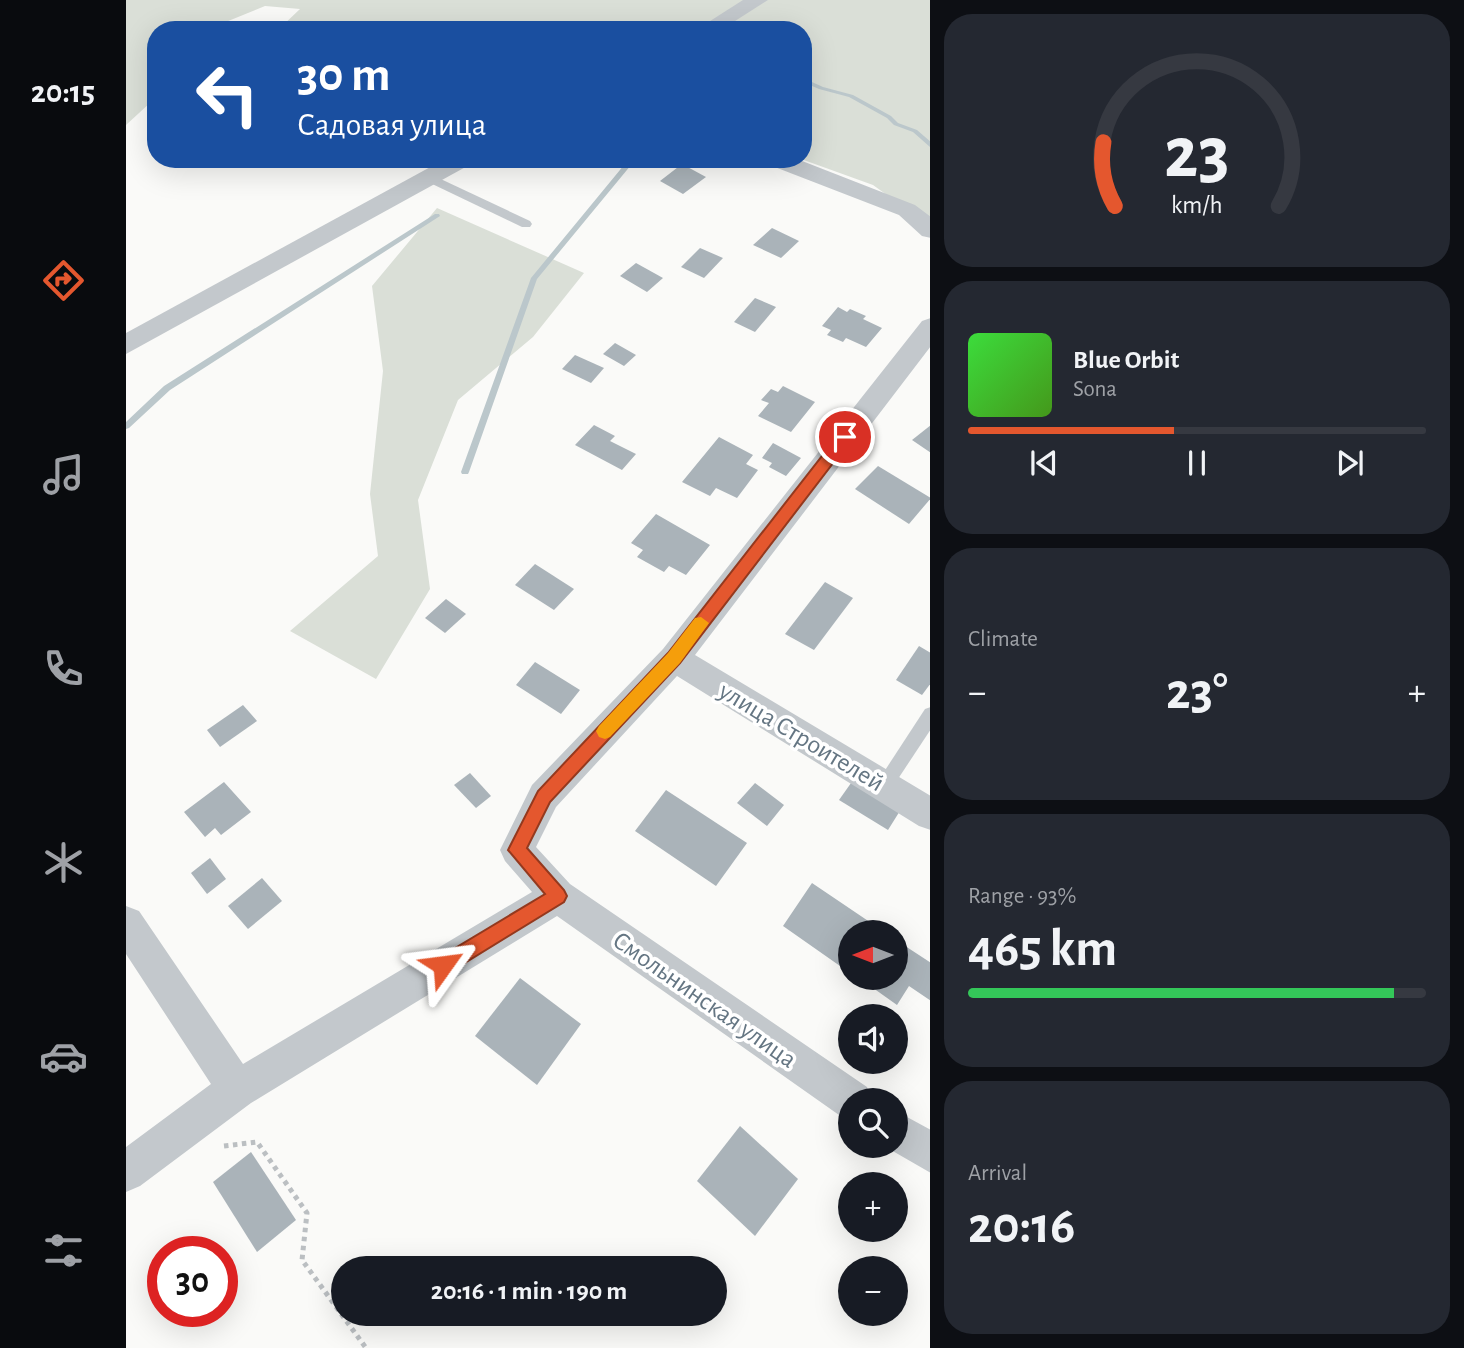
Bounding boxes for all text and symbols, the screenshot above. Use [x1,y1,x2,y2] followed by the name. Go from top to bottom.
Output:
[182,49,273,140] icon: left
[297,51,391,100] text: 30 m
[31,76,95,108] text: 20:15
[297,109,486,141] text: Садовая улица
[1164,119,1230,192] text: 23
[1171,193,1223,218] text: km/h
[39,256,88,305] icon: directions
[1073,347,1179,373] text: Blue Orbit
[1073,378,1117,401] text: Sona
[815,407,875,467] pin
[826,418,864,456] icon: arrive
[1025,444,1063,482] icon: previous
[1178,444,1216,482] icon: pause
[1331,444,1369,482] icon: next
[39,450,88,499] icon: music
[968,628,1038,651] text: Climate
[39,644,88,693] icon: phone
[1166,666,1228,718] text: 23°
[968,674,986,712] text: −
[1408,674,1426,712] text: +
[714,677,889,796] street label: улица Строителей
[39,838,88,887] icon: climate
[968,885,1076,908] text: Range · 93%
[838,920,908,990] north arrow
[838,920,908,1326] map controls
[968,923,1117,975] text: 465 km
[608,927,801,1073] street label: Смольнинская улица
[406,928,480,1002] position arrow
[838,1004,908,1074] button: sound
[39,1032,88,1081] icon: car
[838,1088,908,1158] button: search
[968,1162,1027,1185] text: Arrival
[838,1172,908,1242] button: +
[968,1200,1075,1252] text: 20:16
[39,1226,88,1275] icon: filters
[147,1236,238,1327] speed limit sign: 30
[838,1256,908,1326] button: −
[431,1278,627,1304] text: 20:16 · 1 min · 190 m

